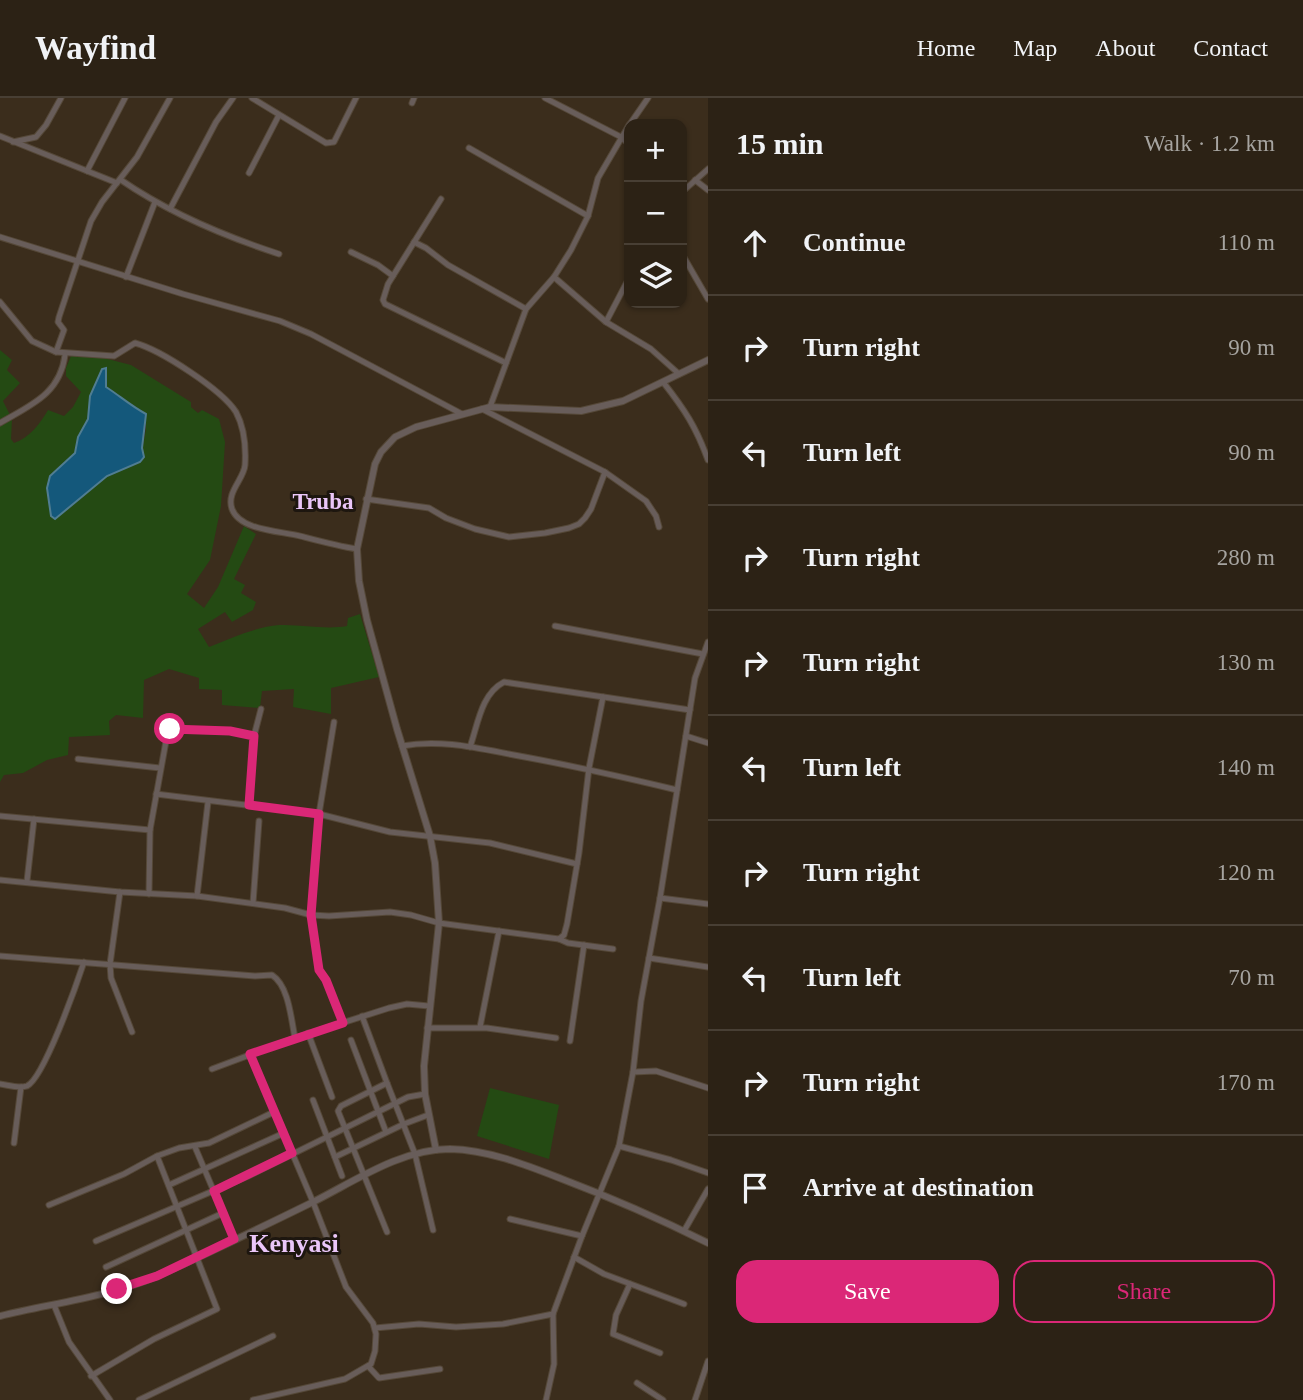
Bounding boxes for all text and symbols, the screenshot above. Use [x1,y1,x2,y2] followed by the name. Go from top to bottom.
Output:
[35,30,156,66] text: Wayfind
[917,35,975,61] text: Home
[1013,35,1057,61] text: Map
[1095,35,1155,61] text: About
[1193,35,1268,61] text: Contact
[624,119,687,308] map controls
[624,119,687,182] button: +
[736,127,824,160] text: 15 min
[1144,131,1275,156] text: Walk · 1.2 km
[624,182,687,245] button: −
[736,224,774,262] icon: ahead
[803,228,906,257] text: Continue
[1218,230,1275,255] text: 110 m
[624,245,687,308] button: layers
[736,329,774,367] icon: right
[803,333,920,362] text: Turn right
[1228,335,1275,360] text: 90 m
[736,434,774,472] icon: left
[803,438,901,467] text: Turn left
[1228,440,1275,465] text: 90 m
[293,489,354,514] district label: Truba
[736,539,774,577] icon: right
[803,543,920,572] text: Turn right
[1217,545,1275,570] text: 280 m
[736,644,774,682] icon: right
[803,648,920,677] text: Turn right
[1217,650,1275,675] text: 130 m
[154,713,185,744] route start
[736,749,774,787] icon: left
[803,753,901,782] text: Turn left
[1217,755,1275,780] text: 140 m
[736,854,774,892] icon: right
[803,858,920,887] text: Turn right
[1217,860,1275,885] text: 120 m
[736,959,774,997] icon: left
[803,963,901,992] text: Turn left
[1228,965,1275,990] text: 70 m
[736,1064,774,1102] icon: right
[803,1068,920,1097] text: Turn right
[1217,1070,1275,1095] text: 170 m
[736,1169,774,1207] icon: arrive
[803,1173,1034,1202] text: Arrive at destination
[249,1229,339,1258] district label: Kenyasi
[736,1260,999,1323] button: Save
[1013,1260,1275,1323] button: Share
[101,1273,132,1304] route end

